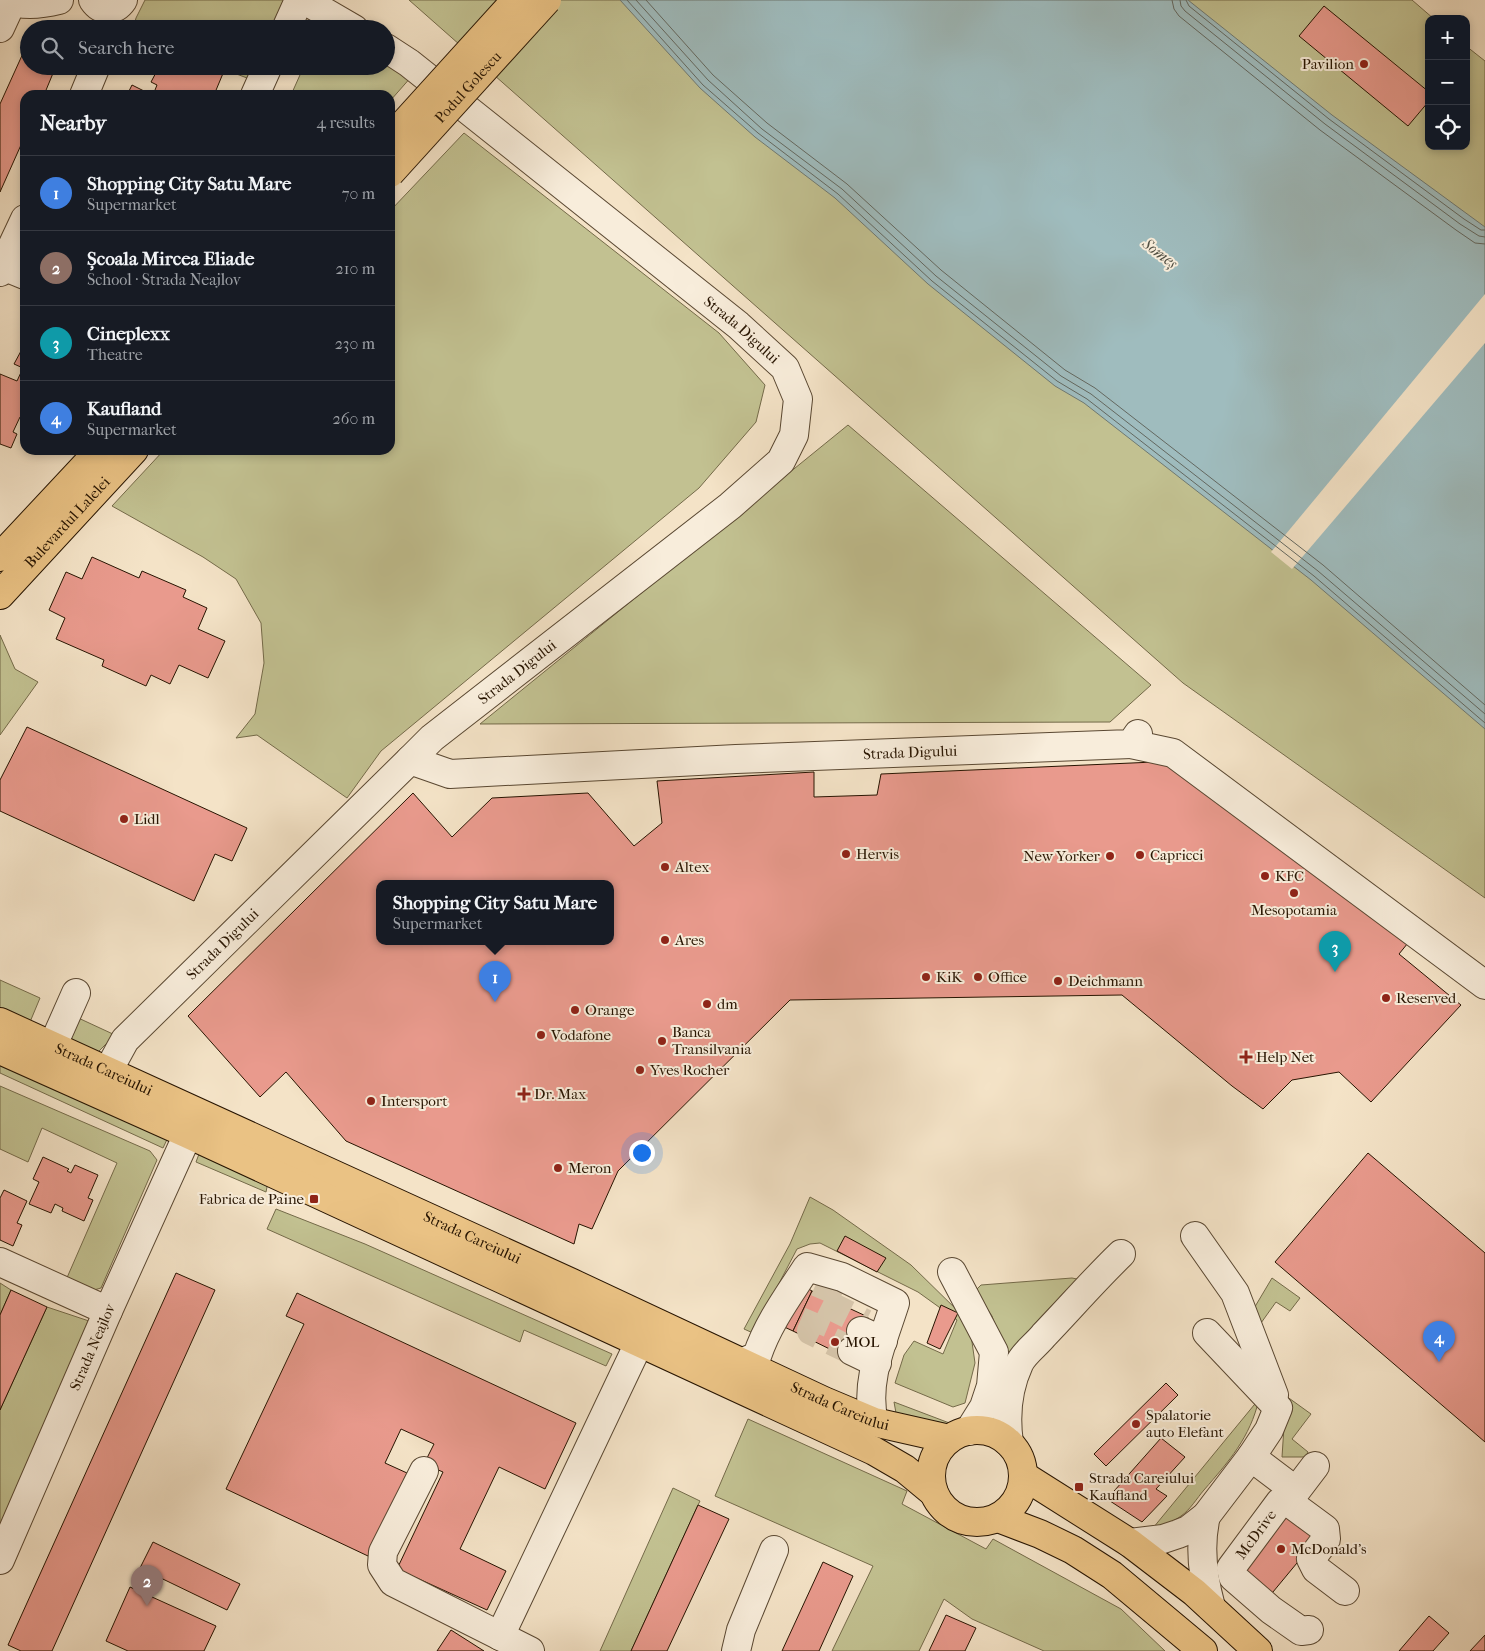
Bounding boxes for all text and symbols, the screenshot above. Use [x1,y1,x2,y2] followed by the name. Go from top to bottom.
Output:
[1425,15,1470,150] map controls
[1425,15,1470,60] button: +
[20,20,395,75] search box
[38,34,66,62] icon: search
[78,37,174,59] text: Search here
[431,47,505,127] street label: Podul Golescu
[1302,55,1354,73] place label: Pavilion
[1358,58,1370,70] marker: Pavilion
[1425,60,1470,105] button: −
[1425,105,1470,150] button: locate
[40,111,106,135] text: Nearby
[317,113,375,132] text: 4 results
[87,173,291,195] text: Shopping City Satu Mare
[53,184,59,203] text: 1
[342,184,375,203] text: 70 m
[87,195,177,214] text: Supermarket
[1137,233,1182,274] water label: Someș
[87,248,254,270] text: Școala Mircea Eliade
[52,259,60,278] text: 2
[336,259,375,278] text: 210 m
[87,270,241,289] text: School · Strada Neajlov
[700,292,784,368] street label: Strada Digului
[87,323,170,345] text: Cineplexx
[53,334,59,353] text: 3
[335,334,375,353] text: 230 m
[87,345,143,364] text: Theatre
[87,398,161,420] text: Kaufland
[51,409,61,428] text: 4
[333,409,375,428] text: 260 m
[87,420,177,439] text: Supermarket
[21,473,114,572] street label: Bulevardul Lalelei
[474,636,560,708] street label: Strada Digului
[863,742,958,763] street label: Strada Digului
[134,810,160,828] place label: Lidl
[118,813,130,825] marker: Lidl
[856,845,899,863] place label: Hervis
[1150,846,1204,864] place label: Capricci
[1023,847,1101,865] place label: New Yorker
[840,848,852,860] marker: Hervis
[1134,849,1146,861] marker: Capricci
[1104,850,1116,862] marker: New Yorker
[674,858,709,876] place label: Altex
[659,861,671,873] marker: Altex
[1275,867,1304,885] place label: KFC
[1259,870,1271,882] marker: KFC
[376,880,614,945] popup
[1288,887,1300,899] marker: Mesopotamia
[393,892,597,914] text: Shopping City Satu Mare
[1251,901,1338,919] place label: Mesopotamia
[183,904,263,984] street label: Strada Digului
[393,914,483,933] text: Supermarket
[674,931,704,949] place label: Ares
[1319,931,1351,972] pin: 3
[659,934,671,946] marker: Ares
[479,961,511,1002] pin: 1
[936,968,963,986] place label: KiK
[988,968,1028,986] place label: Office
[920,971,932,983] marker: KiK
[972,971,984,983] marker: Office
[1068,972,1143,990] place label: Deichmann
[1052,975,1064,987] marker: Deichmann
[1396,989,1457,1007] place label: Reserved
[1380,992,1392,1004] marker: Reserved
[717,995,738,1013] place label: dm
[701,998,713,1010] marker: dm
[585,1001,635,1019] place label: Orange
[569,1004,581,1016] marker: Orange
[672,1023,752,1058] place label: Banca Transilvania
[550,1026,611,1044] place label: Vodafone
[535,1029,547,1041] marker: Vodafone
[656,1035,668,1047] marker: Banca Transilvania
[52,1039,156,1100] street label: Strada Careiului
[1256,1048,1315,1066] place label: Help Net
[1240,1051,1252,1063] marker: Help Net
[649,1061,730,1079] place label: Yves Rocher
[634,1064,646,1076] marker: Yves Rocher
[534,1085,586,1103] place label: Dr. Max
[518,1088,530,1100] marker: Dr. Max
[381,1092,448,1110] place label: Intersport
[365,1095,377,1107] marker: Intersport
[629,1140,655,1166] your location
[568,1159,612,1177] place label: Meron
[552,1162,564,1174] marker: Meron
[199,1190,305,1208] place label: Fabrica de Paine
[308,1193,320,1205] marker: Fabrica de Paine
[421,1207,524,1268] street label: Strada Careiului
[66,1300,119,1393] street label: Strada Neajlov
[1423,1321,1455,1362] pin: 4
[845,1333,879,1351] place label: MOL
[829,1336,841,1348] marker: MOL
[788,1378,892,1434] street label: Strada Careiului
[1146,1406,1225,1441] place label: Spalatorie auto Elefant
[1130,1418,1142,1430] marker: Spalatorie auto Elefant
[1089,1469,1195,1504] place label: Strada Careiului Kaufland
[1073,1481,1085,1493] marker: Strada Careiului Kaufland
[1232,1506,1280,1563] street label: McDrive
[1291,1540,1367,1558] place label: McDonald's
[1275,1543,1287,1555] marker: McDonald's
[131,1565,163,1606] pin: 2

